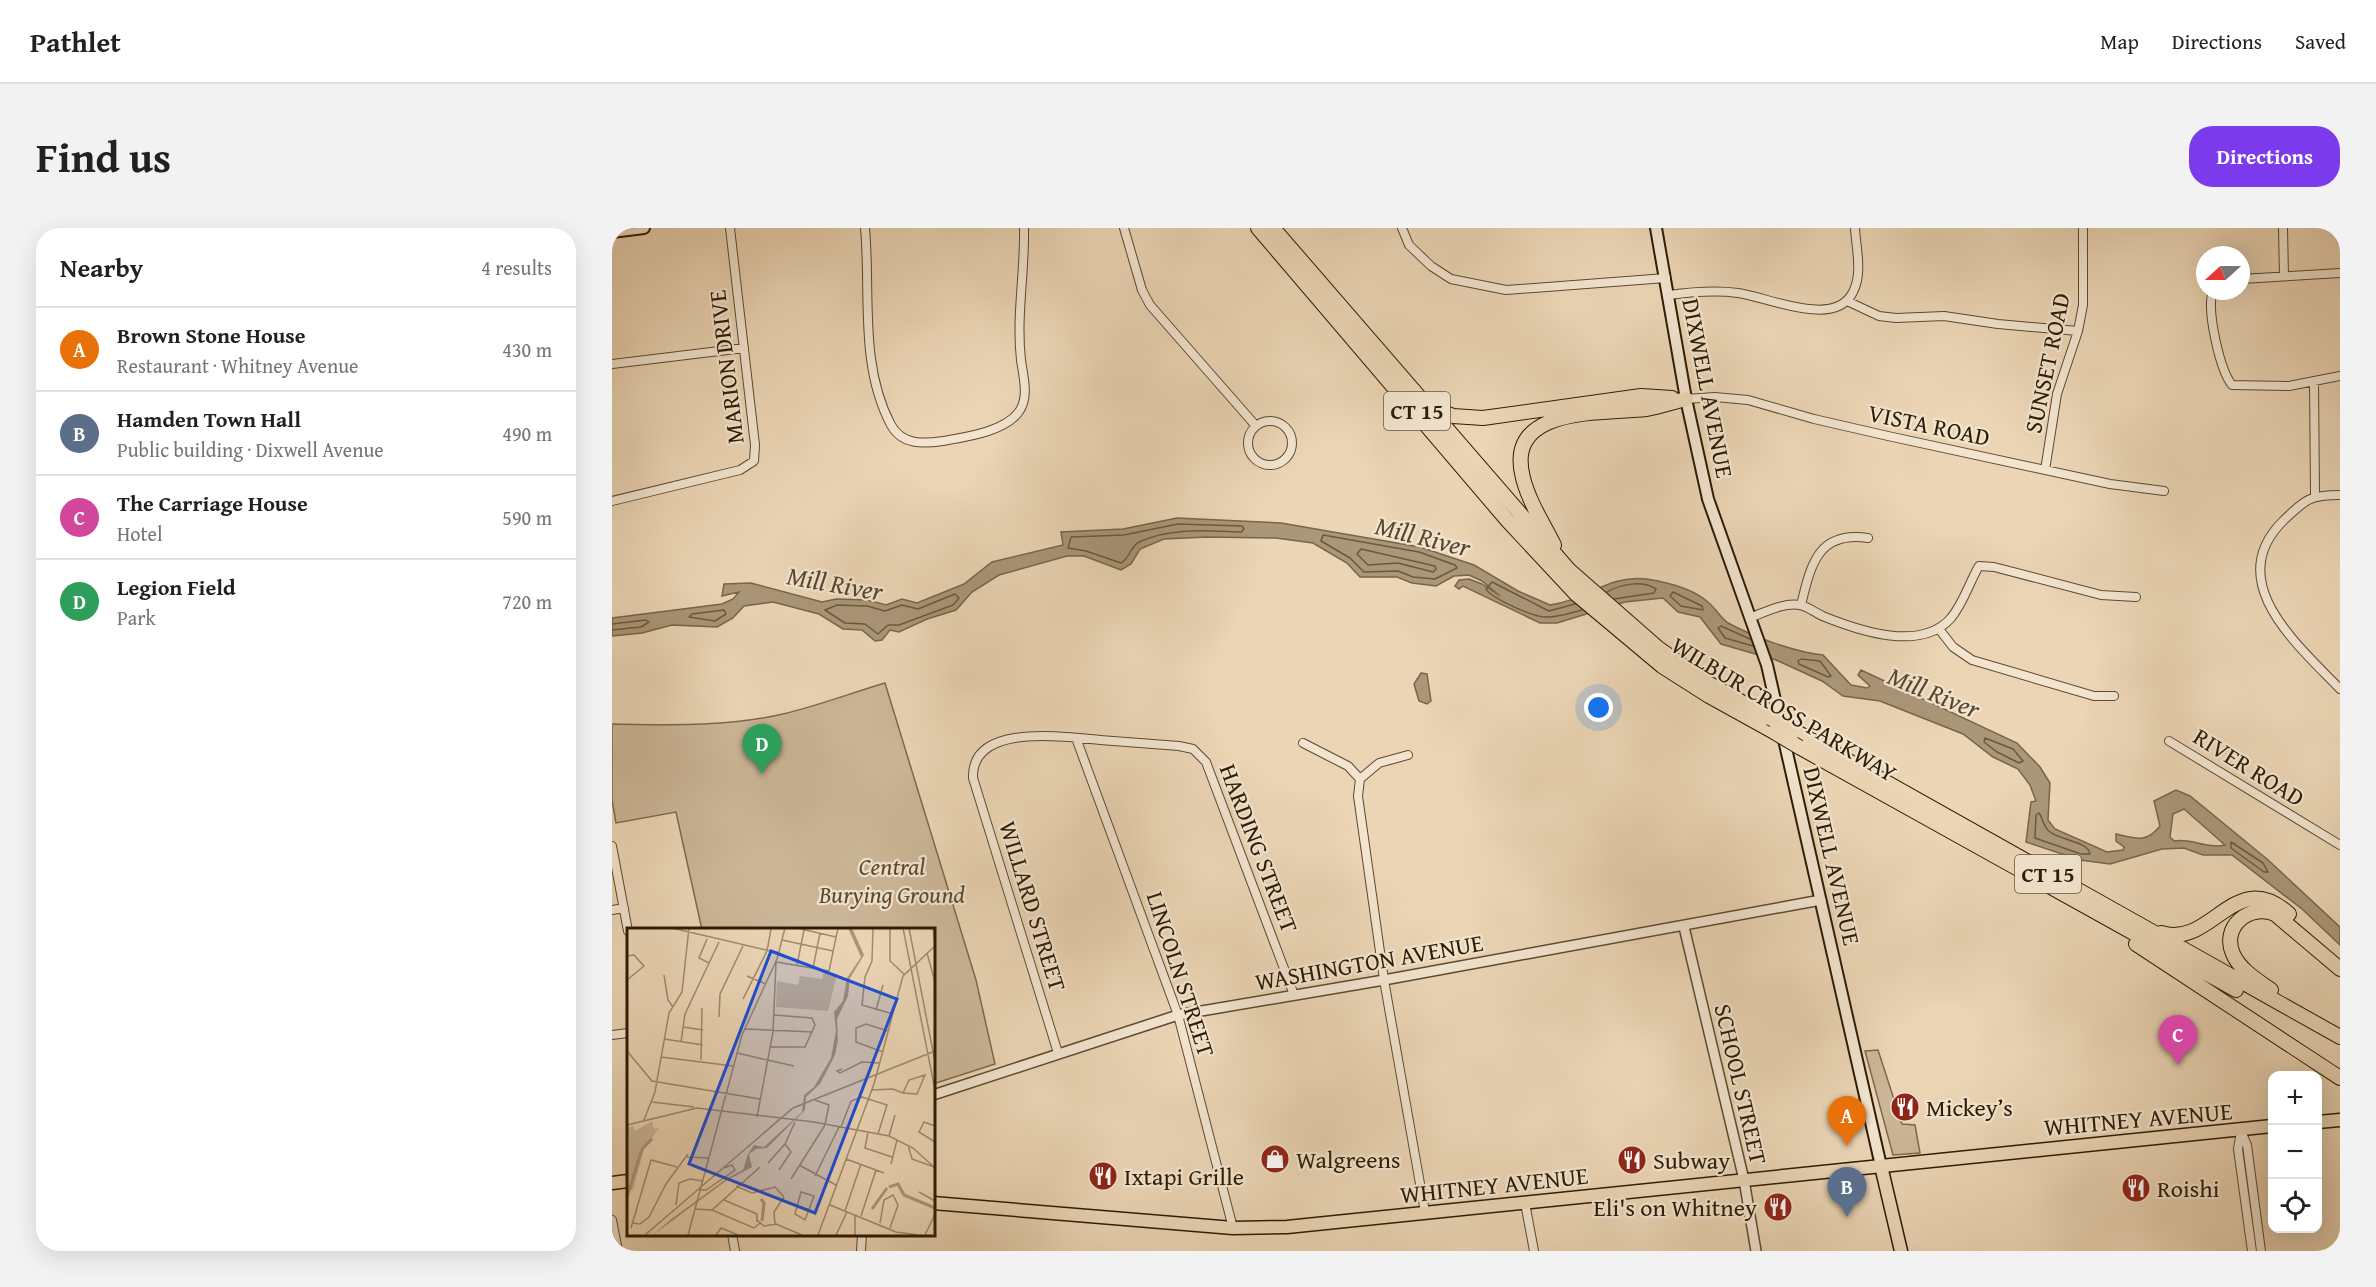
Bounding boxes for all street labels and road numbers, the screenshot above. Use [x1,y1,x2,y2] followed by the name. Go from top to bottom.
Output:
[699,288,753,446] street label: MARION DRIVE
[2015,290,2079,436] street label: SUNSET ROAD
[1673,295,1743,481] street label: DIXWELL AVENUE
[1384,392,1450,430] road number: CT 15
[1865,395,1993,455] street label: VISTA ROAD
[1665,628,1903,790] street label: WILBUR CROSS PARKWAY
[2187,719,2311,815] street label: RIVER ROAD
[1211,759,1307,937] street label: HARDING STREET
[1794,763,1870,949] street label: DIXWELL AVENUE
[991,817,1075,995] street label: WILLARD STREET
[2015,855,2081,893] road number: CT 15
[1138,887,1224,1061] street label: LINCOLN STREET
[1252,925,1486,999] street label: WASHINGTON AVENUE
[1706,1000,1776,1168] street label: SCHOOL STREET
[2042,1093,2234,1145] street label: WHITNEY AVENUE
[1398,1158,1590,1212] street label: WHITNEY AVENUE

